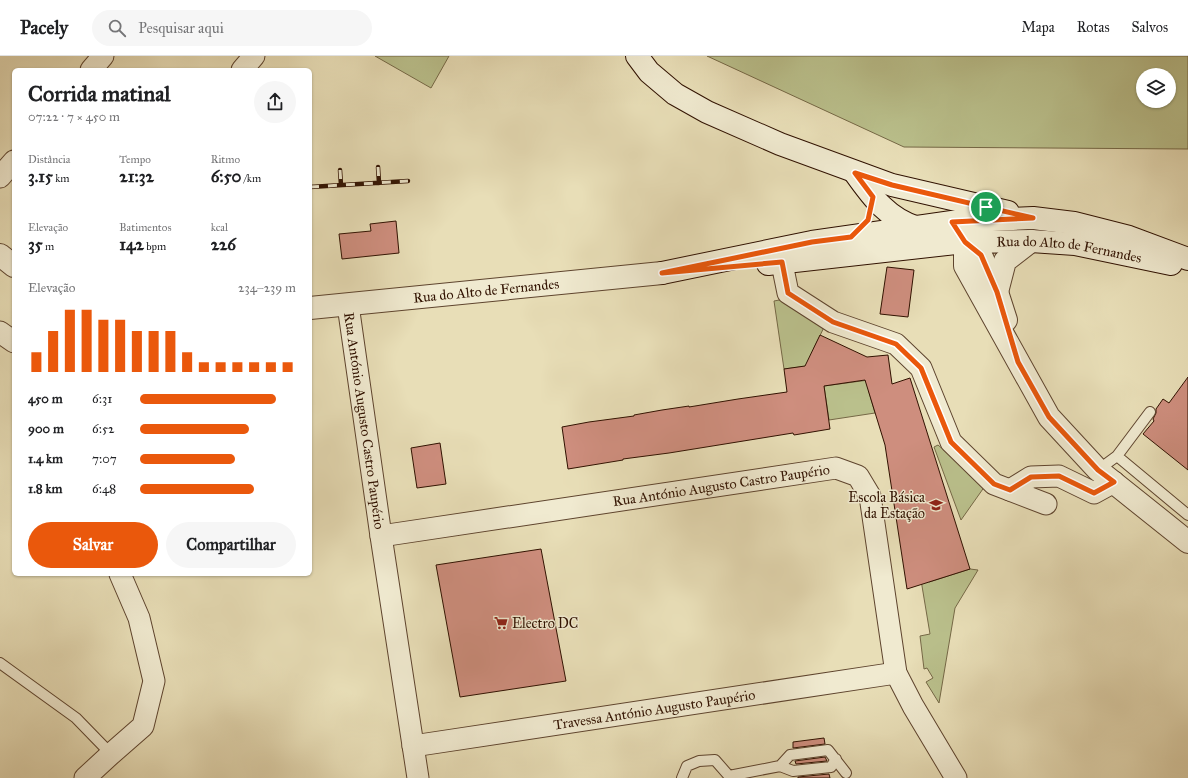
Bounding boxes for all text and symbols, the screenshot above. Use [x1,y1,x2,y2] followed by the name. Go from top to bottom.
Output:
[92,10,372,46] search box
[20,16,68,39] text: Pacely
[106,17,128,39] icon: search
[138,19,224,37] text: Pesquisar aqui
[1021,19,1055,36] text: Mapa
[1077,19,1110,36] text: Rotas
[1132,19,1168,36] text: Salvos
[1136,68,1176,108] map controls
[1136,68,1176,108] button: layers
[28,80,170,107] text: Corrida matinal
[254,81,296,123] button: share
[28,109,120,125] text: 07:22 · 7 × 450 m
[28,153,71,166] text: Distância
[119,153,151,166] text: Tempo
[211,153,240,166] text: Ritmo
[28,166,53,187] text: 3.15
[119,166,154,187] text: 21:32
[211,166,241,187] text: 6:50
[53,172,70,185] text: km
[241,172,261,185] text: /km
[969,190,1003,224] pin
[975,196,997,218] icon: arrive
[28,221,68,234] text: Elevação
[119,221,171,234] text: Batimentos
[211,221,228,234] text: kcal
[996,233,1143,267] street label: Rua do Alto de Fernandes
[28,234,43,255] text: 35
[119,234,144,255] text: 142
[211,234,236,255] text: 226
[43,240,54,253] text: m
[144,240,166,253] text: bpm
[412,275,560,307] street label: Rua do Alto de Fernandes
[28,280,75,296] text: Elevação
[238,280,296,296] text: 234–239 m
[340,311,388,531] street label: Rua António Augusto Castro Paupério
[28,391,63,407] text: 450 m
[92,391,112,407] text: 6:31
[28,421,64,437] text: 900 m
[92,421,114,437] text: 6:52
[28,451,63,467] text: 1.4 km
[92,451,117,467] text: 7:07
[612,461,831,510] street label: Rua António Augusto Castro Paupério
[28,481,63,497] text: 1.8 km
[92,481,116,497] text: 6:48
[848,489,925,522] place label: Escola Básica da Estação
[928,497,944,513] school or university icon: Escola Básica da Estação
[28,522,158,568] button: Salvar
[166,522,296,568] button: Compartilhar
[493,615,509,631] supermarket icon: Electro DC
[512,615,578,632] place label: Electro DC
[552,686,756,734] street label: Travessa António Augusto Paupério

